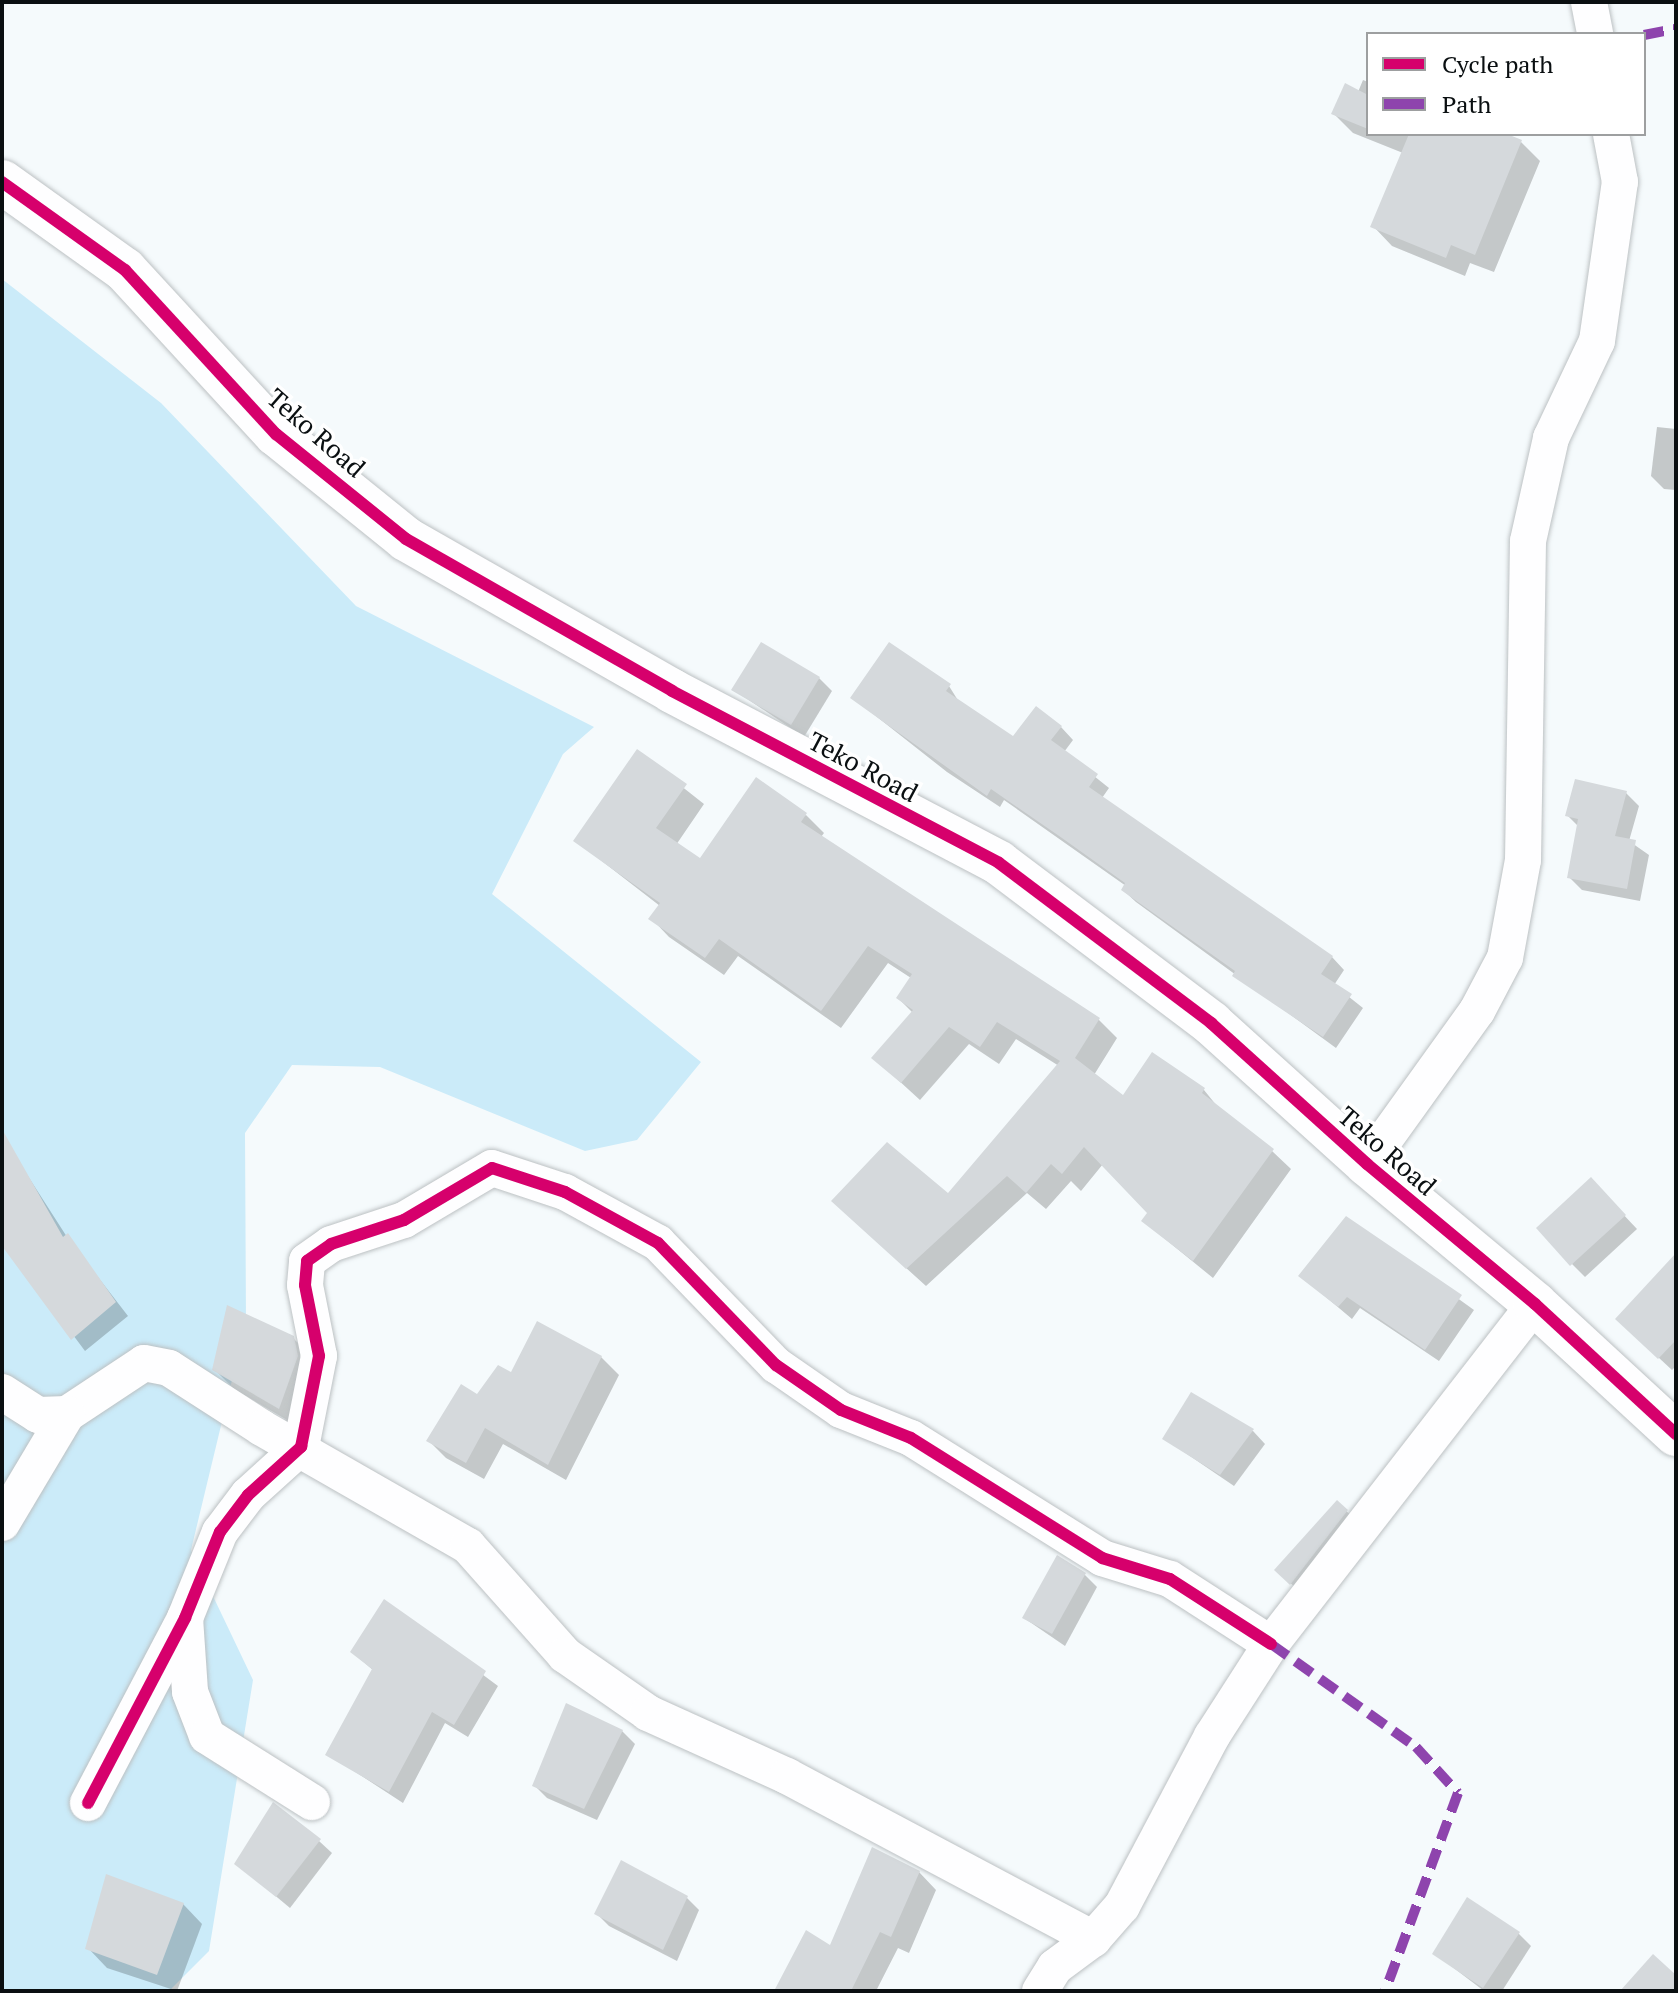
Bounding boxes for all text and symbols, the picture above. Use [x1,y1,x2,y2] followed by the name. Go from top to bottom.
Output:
[1366,32,1646,136] legend
[1442,48,1553,80] text: Cycle path
[1442,88,1491,120] text: Path
[261,382,371,484] street label: Teko Road
[803,725,923,809] street label: Teko Road
[1332,1100,1442,1202] street label: Teko Road

